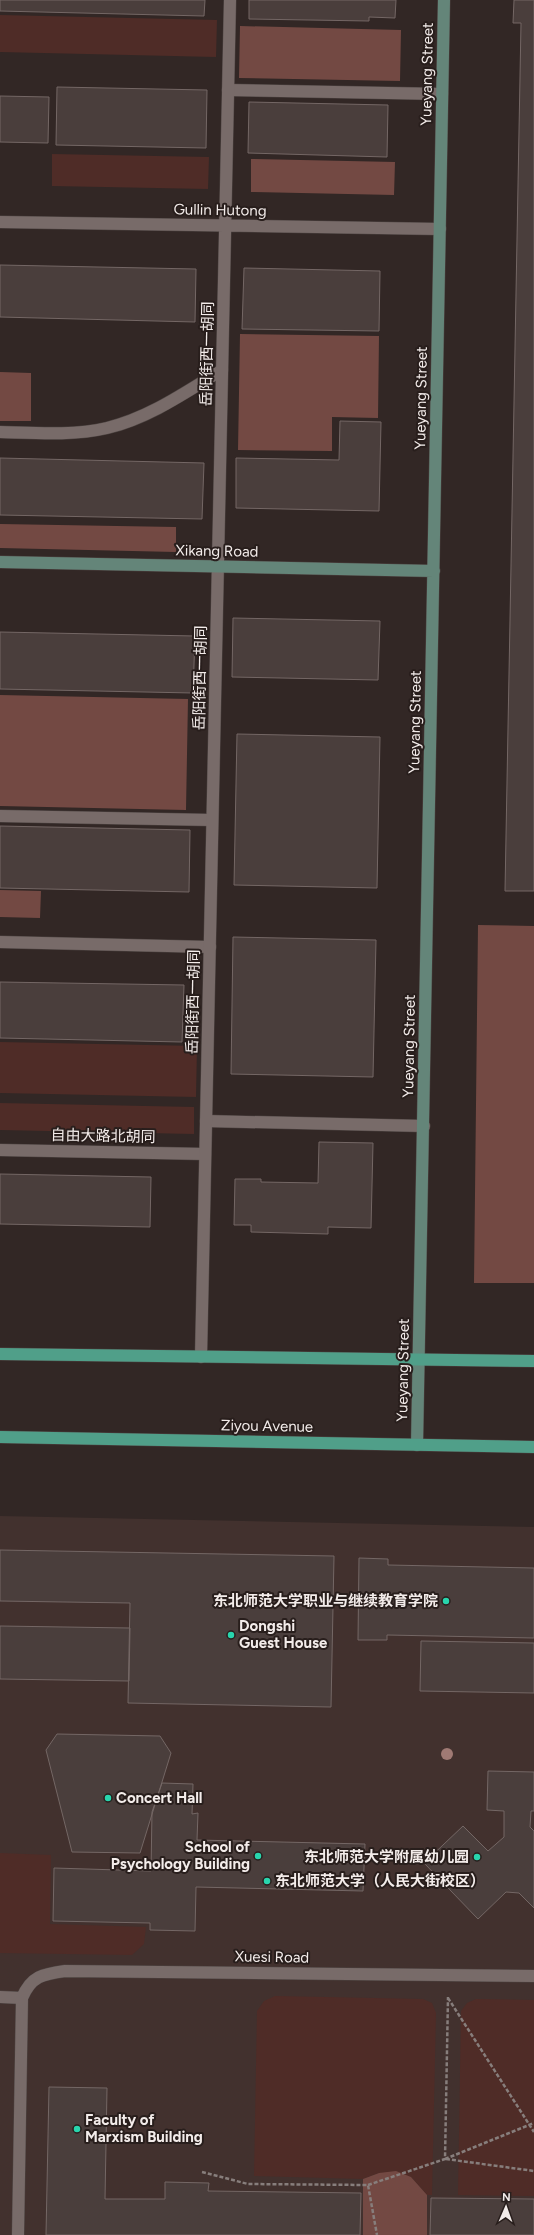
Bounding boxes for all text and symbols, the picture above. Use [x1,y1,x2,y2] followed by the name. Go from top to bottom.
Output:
[417,22,437,126] street label: Yueyang Street
[173,200,267,220] street label: Gullin Hutong
[197,301,217,407] street label: 岳阳街西一胡同
[411,346,431,450] street label: Yueyang Street
[175,541,259,561] street label: Xikang Road
[190,625,210,731] street label: 岳阳街西一胡同
[405,670,425,774] street label: Yueyang Street
[183,949,203,1055] street label: 岳阳街西一胡同
[399,994,419,1098] street label: Yueyang Street
[50,1126,156,1146] street label: 自由大路北胡同
[393,1318,413,1422] street label: Yueyang Street
[221,1416,313,1436] street label: Ziyou Avenue
[213,1592,438,1610] place label: 东北师范大学职业与继续教育学院
[441,1596,451,1606] marker: 东北师范大学职业与继续教育学院
[239,1617,328,1652] place label: Dongshi Guest House
[226,1630,236,1640] marker: Dongshi Guest House
[116,1789,203,1807] place label: Concert Hall
[103,1793,113,1803] marker: Concert Hall
[111,1838,250,1873] place label: School of Psychology Building
[304,1848,469,1866] place label: 东北师范大学附属幼儿园
[253,1851,263,1861] marker: School of Psychology Building
[472,1852,482,1862] marker: 东北师范大学附属幼儿园
[275,1872,485,1890] place label: 东北师范大学（人民大街校区）
[262,1876,272,1886] marker: 东北师范大学（人民大街校区）
[235,1947,309,1967] street label: Xuesi Road
[85,2111,203,2146] place label: Faculty of Marxism Building
[72,2124,82,2134] marker: Faculty of Marxism Building
[486,2187,526,2227] north arrow
[502,2191,511,2204] text: N

